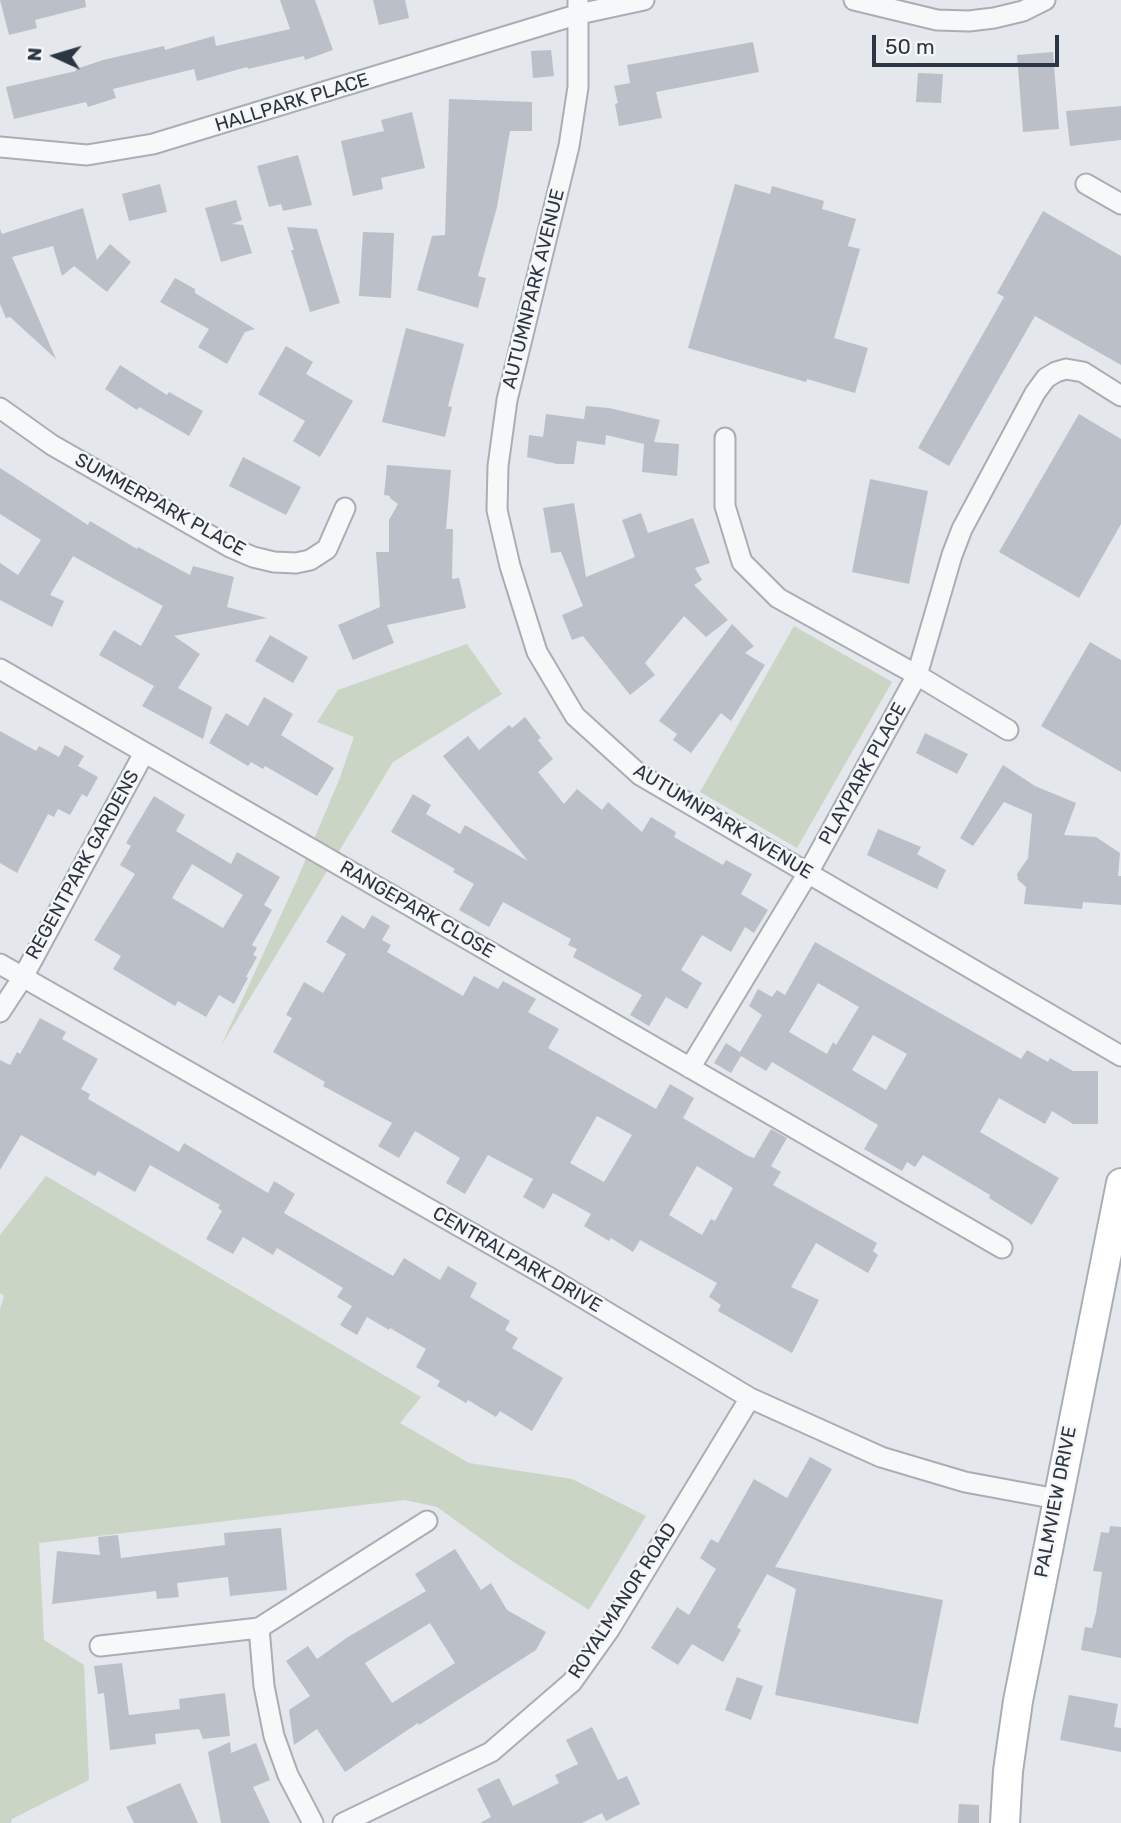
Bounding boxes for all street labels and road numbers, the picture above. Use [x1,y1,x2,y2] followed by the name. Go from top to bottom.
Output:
[212,69,372,137] street label: HALLPARK PLACE
[498,187,570,391] street label: AUTUMNPARK AVENUE
[71,449,249,561] street label: SUMMERPARK PLACE
[815,699,911,849] street label: PLAYPARK PLACE
[629,759,817,885] street label: AUTUMNPARK AVENUE
[21,766,145,964] street label: REGENTPARK GARDENS
[336,856,498,964] street label: RANGEPARK CLOSE
[428,1202,606,1318] street label: CENTRALPARK DRIVE
[1030,1424,1082,1580] street label: PALMVIEW DRIVE
[564,1519,682,1683] street label: ROYALMANOR ROAD

